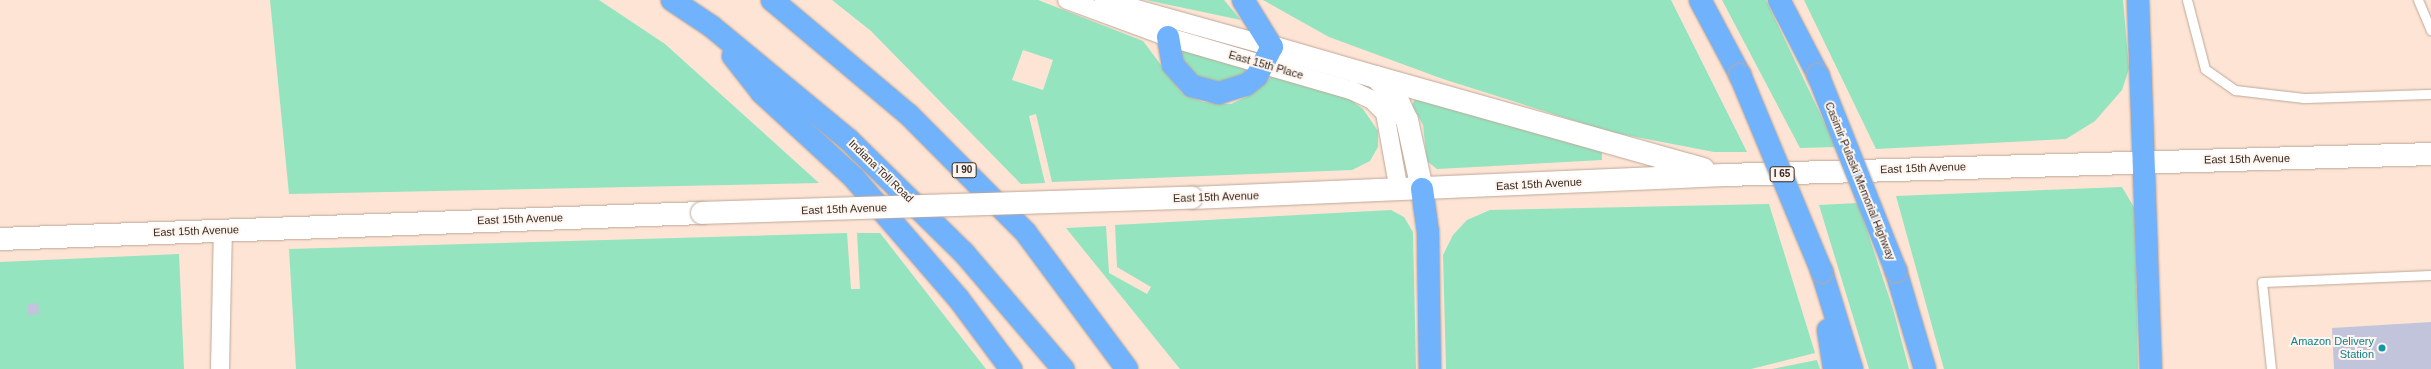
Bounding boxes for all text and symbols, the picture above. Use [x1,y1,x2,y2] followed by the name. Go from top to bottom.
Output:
[1227,48,1305,82] street label: East 15th Place
[1822,100,1898,262] street label: Casimir Pulaski Memorial Highway
[846,137,916,205] street label: Indiana Toll Road
[2204,152,2290,166] street label: East 15th Avenue
[1879,160,1967,176] street label: East 15th Avenue
[951,162,977,178] road number: I 90
[1769,166,1795,182] road number: I 65
[1495,175,1583,193] street label: East 15th Avenue
[1172,189,1260,205] street label: East 15th Avenue
[800,201,888,217] street label: East 15th Avenue
[476,211,564,227] street label: East 15th Avenue
[152,223,240,239] street label: East 15th Avenue
[2291,335,2374,361] place label: Amazon Delivery Station
[2377,343,2387,353] marker: Amazon Delivery Station

